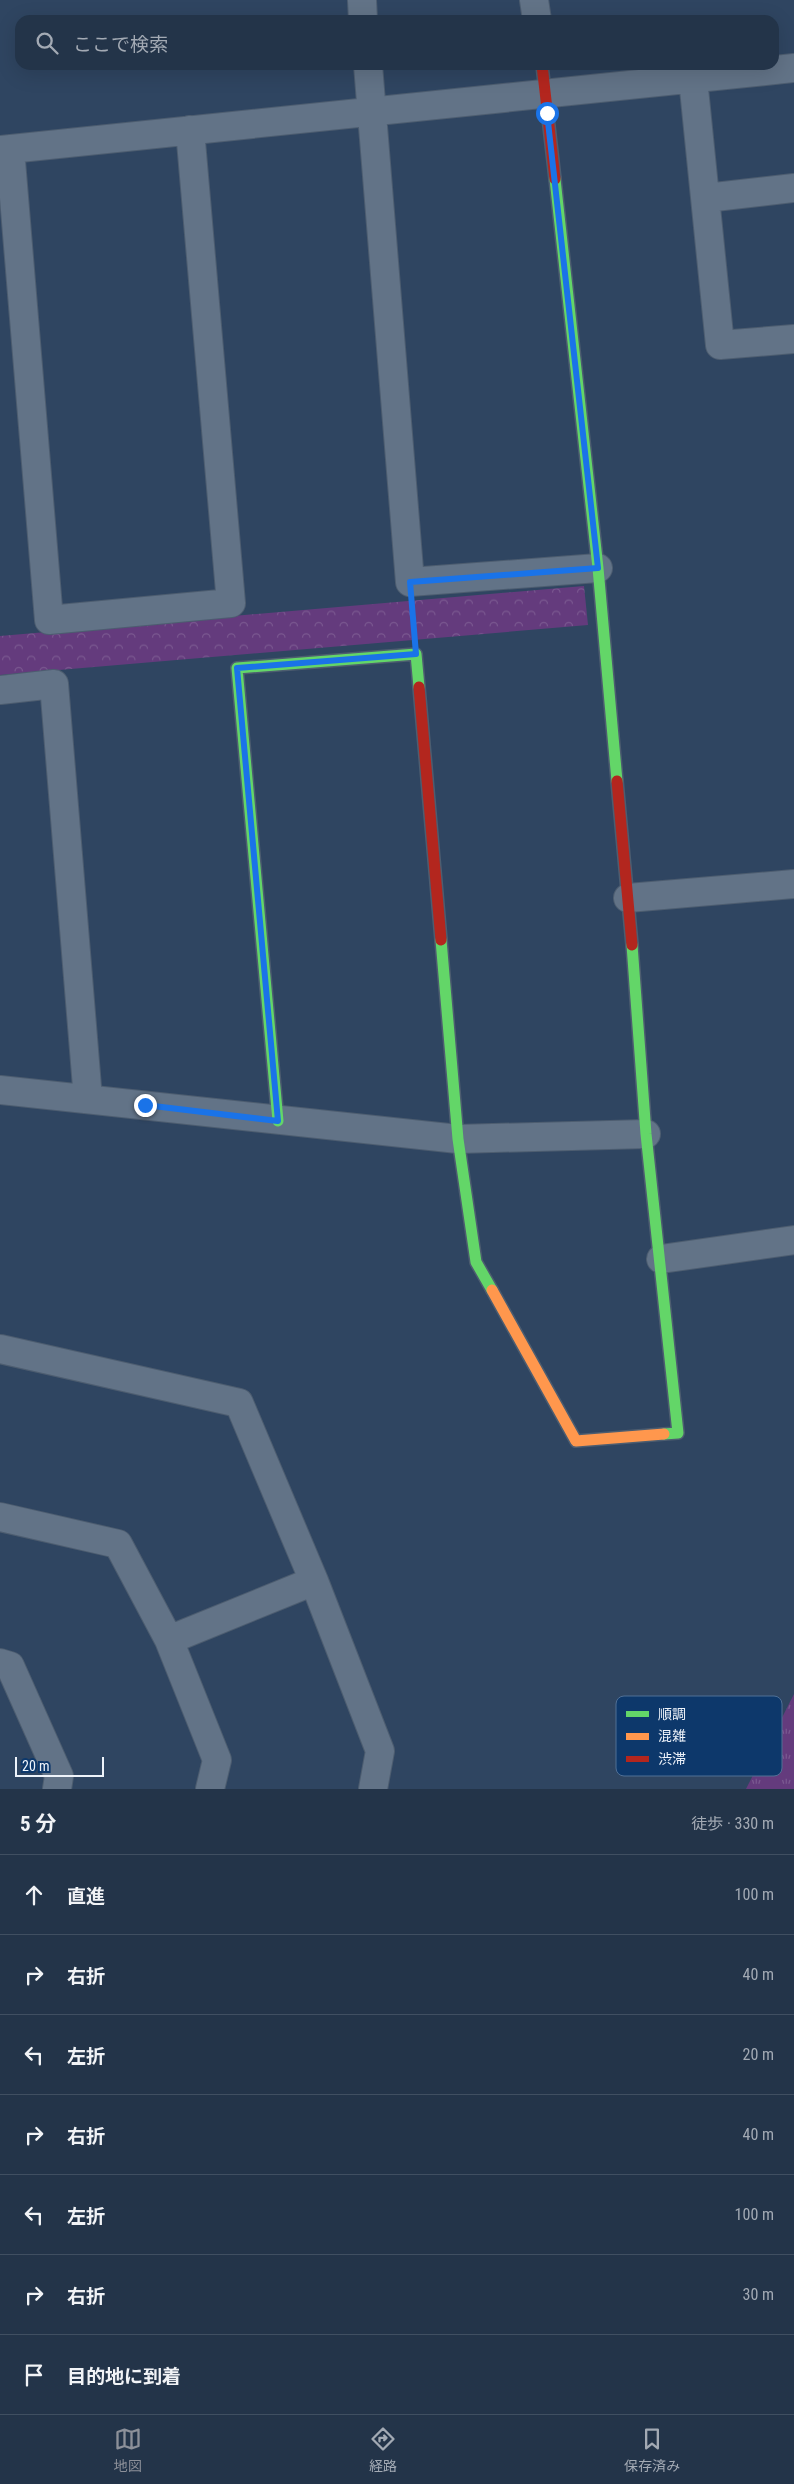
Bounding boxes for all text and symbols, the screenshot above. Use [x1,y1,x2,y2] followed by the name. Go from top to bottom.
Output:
[15,15,779,70] search box
[33,29,61,57] icon: search
[73,33,168,56] text: ここで検索
[536,102,559,125] route start
[134,1094,157,1117] route end
[616,1696,782,1776] legend
[658,1706,686,1722] text: 順調
[658,1728,686,1744] text: 混雑
[658,1751,686,1767] text: 渋滞
[15,1754,104,1777] scale bar
[22,1758,50,1774] text: 20 m
[20,1812,56,1836] text: 5 分
[691,1814,774,1833] text: 徒歩 · 330 m
[20,1881,48,1909] icon: ahead
[67,1885,105,1908] text: 直進
[735,1885,774,1904] text: 100 m
[20,1961,48,1989] icon: right
[67,1965,105,1988] text: 右折
[742,1965,774,1984] text: 40 m
[20,2041,48,2069] icon: left
[67,2045,105,2068] text: 左折
[742,2045,774,2064] text: 20 m
[20,2121,48,2149] icon: right
[67,2125,105,2148] text: 右折
[742,2125,774,2144] text: 40 m
[20,2201,48,2229] icon: left
[67,2205,105,2228] text: 左折
[735,2205,774,2224] text: 100 m
[20,2281,48,2309] icon: right
[67,2285,105,2308] text: 右折
[742,2285,774,2304] text: 30 m
[20,2361,48,2389] icon: arrive
[67,2365,181,2388] text: 目的地に到着
[114,2425,142,2475] tab: 地図
[369,2425,397,2475] tab: 経路
[624,2425,680,2475] tab: 保存済み

